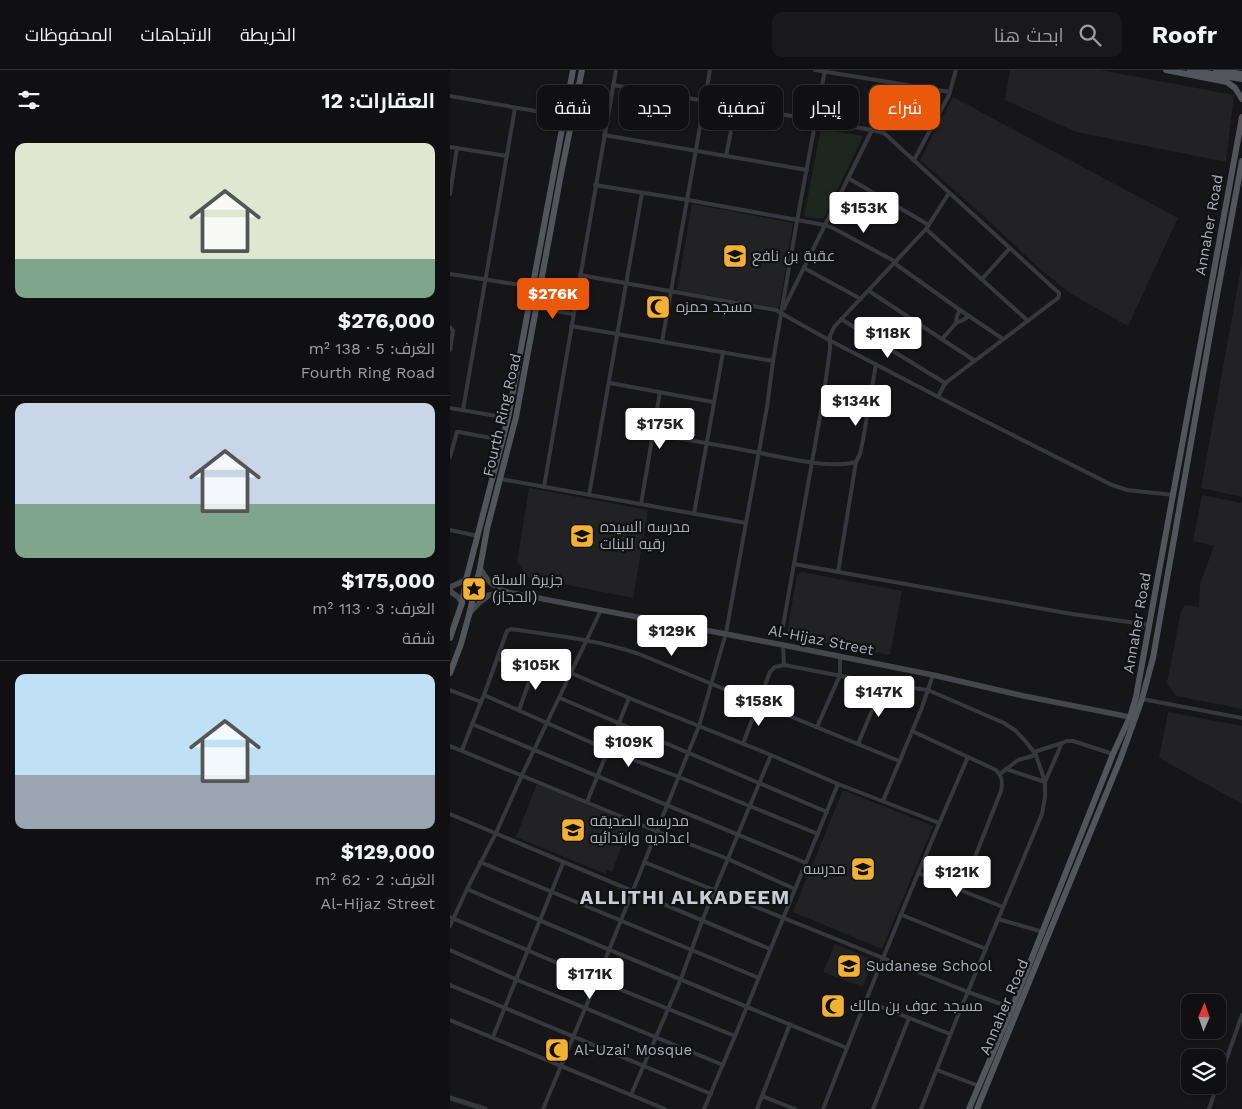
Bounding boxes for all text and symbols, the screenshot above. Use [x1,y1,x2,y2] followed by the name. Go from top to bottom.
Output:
[772,12,1122,57] search box
[1076,21,1104,49] icon: search
[1152,21,1217,49] text: Roofr
[25,24,113,45] text: المحفوظات
[141,24,212,45] text: الاتجاهات
[240,24,296,45] text: الخريطة
[994,24,1064,47] text: ابحث هنا
[537,85,609,130] chip: شقة
[619,85,689,130] chip: جديد
[699,85,783,130] chip: تصفية
[793,85,859,130] chip: إيجار
[869,85,940,130] chip: شراء
[15,86,43,114] icon: filters
[322,88,435,113] text: العقارات: 12
[1191,173,1227,277] street label: Annaher Road
[180,176,270,266] icon: home
[829,191,899,234] pin: $153K
[840,198,888,217] text: $153K
[722,243,748,269] school or university icon: عقبة بن نافع
[752,247,835,267] place label: عقبة بن نافع
[518,278,588,320] pin: $276K
[528,284,578,303] text: $276K
[645,294,671,320] mosque icon: مسجد حمزه
[676,298,752,316] place label: مسجد حمزه
[338,308,435,333] text: $276,000
[853,316,923,359] pin: $118K
[865,323,911,342] text: $118K
[309,339,435,358] text: الغرف: 5 · 138 m²
[479,352,525,478] street label: Fourth Ring Road
[301,363,435,382] text: Fourth Ring Road
[821,384,891,427] pin: $134K
[832,391,880,410] text: $134K
[625,408,695,450] pin: $175K
[636,414,684,433] text: $175K
[180,436,270,526] icon: home
[600,518,690,553] place label: مدرسه السيده رقيه للبنات
[569,523,595,549] school or university icon: مدرسه السيده رقيه للبنات
[341,568,435,593] text: $175,000
[492,571,563,606] place label: جزيرة السلة (الحجاز)
[1119,571,1155,675] street label: Annaher Road
[461,576,487,602] place icon: جزيرة السلة (الحجاز)
[312,599,435,618] text: الغرف: 3 · 113 m²
[637,614,707,657] pin: $129K
[648,621,696,640] text: $129K
[767,621,876,659] street label: Al-Hijaz Street
[402,629,435,648] text: شقة
[501,648,571,691] pin: $105K
[512,655,560,674] text: $105K
[844,676,914,718] pin: $147K
[855,682,903,701] text: $147K
[724,684,794,727] pin: $158K
[735,691,783,710] text: $158K
[180,706,270,796] icon: home
[594,726,664,768] pin: $109K
[605,732,653,751] text: $109K
[590,812,690,847] place label: مدرسه الصديقه اعداديه وابتدائيه
[560,817,586,843] school or university icon: مدرسه الصديقه اعداديه وابتدائيه
[341,839,435,864] text: $129,000
[850,856,876,882] school or university icon: مدرسه
[922,856,992,898] pin: $121K
[803,860,846,878] place label: مدرسه
[935,862,979,881] text: $121K
[315,870,435,889] text: الغرف: 2 · 62 m²
[580,885,790,909] district label: ALLITHI ALKADEEM
[321,894,435,913] text: Al-Hijaz Street
[836,953,862,979] school or university icon: Sudanese School
[976,956,1032,1058] street label: Annaher Road
[866,957,993,975] place label: Sudanese School
[555,958,625,1000] pin: $171K
[568,964,612,983] text: $171K
[820,993,846,1019] mosque icon: مسجد عوف بن مالك
[1181,994,1226,1039] north arrow
[1181,994,1226,1094] map controls
[850,997,983,1016] place label: مسجد عوف بن مالك
[544,1037,570,1063] mosque icon: Al-Uzai' Mosque
[574,1041,692,1059] place label: Al-Uzai' Mosque
[1181,1049,1226,1094] button: layers

